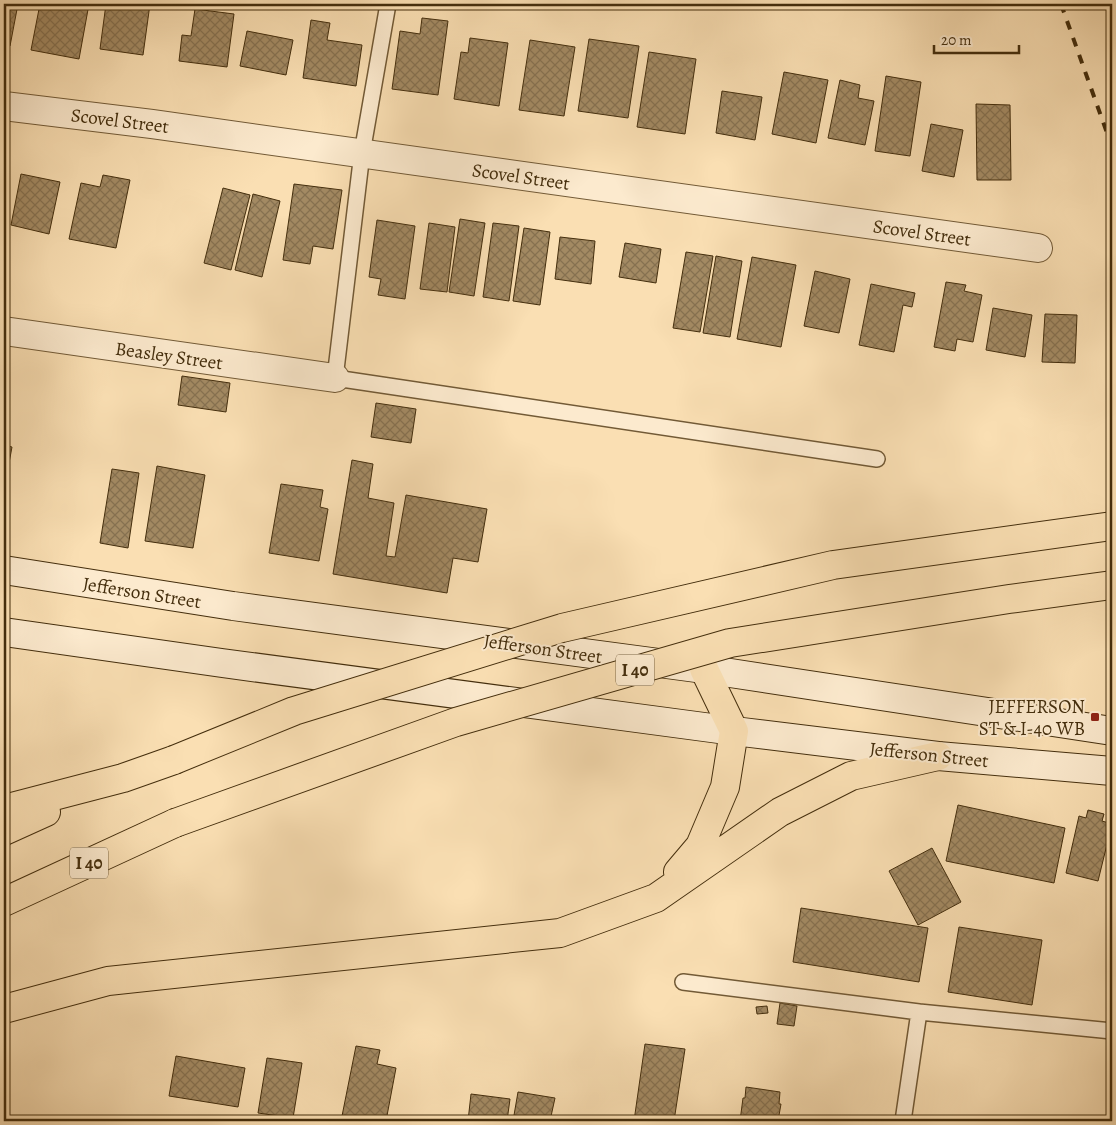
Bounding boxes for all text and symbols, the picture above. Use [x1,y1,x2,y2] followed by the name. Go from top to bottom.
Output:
[934,22,1018,54] scale bar
[941,30,972,50] text: 20 m
[69,102,170,140] street label: Scovel Street
[470,157,571,197] street label: Scovel Street
[871,213,972,253] street label: Scovel Street
[113,336,224,376] street label: Beasley Street
[81,571,203,615] street label: Jefferson Street
[482,628,604,670] street label: Jefferson Street
[616,654,654,686] road number: I 40
[979,694,1085,742] place label: JEFFERSON ST & I-40 WB
[1089,711,1101,723] marker: JEFFERSON ST & I-40 WB
[868,736,990,774] street label: Jefferson Street
[70,848,108,878] road number: I 40

